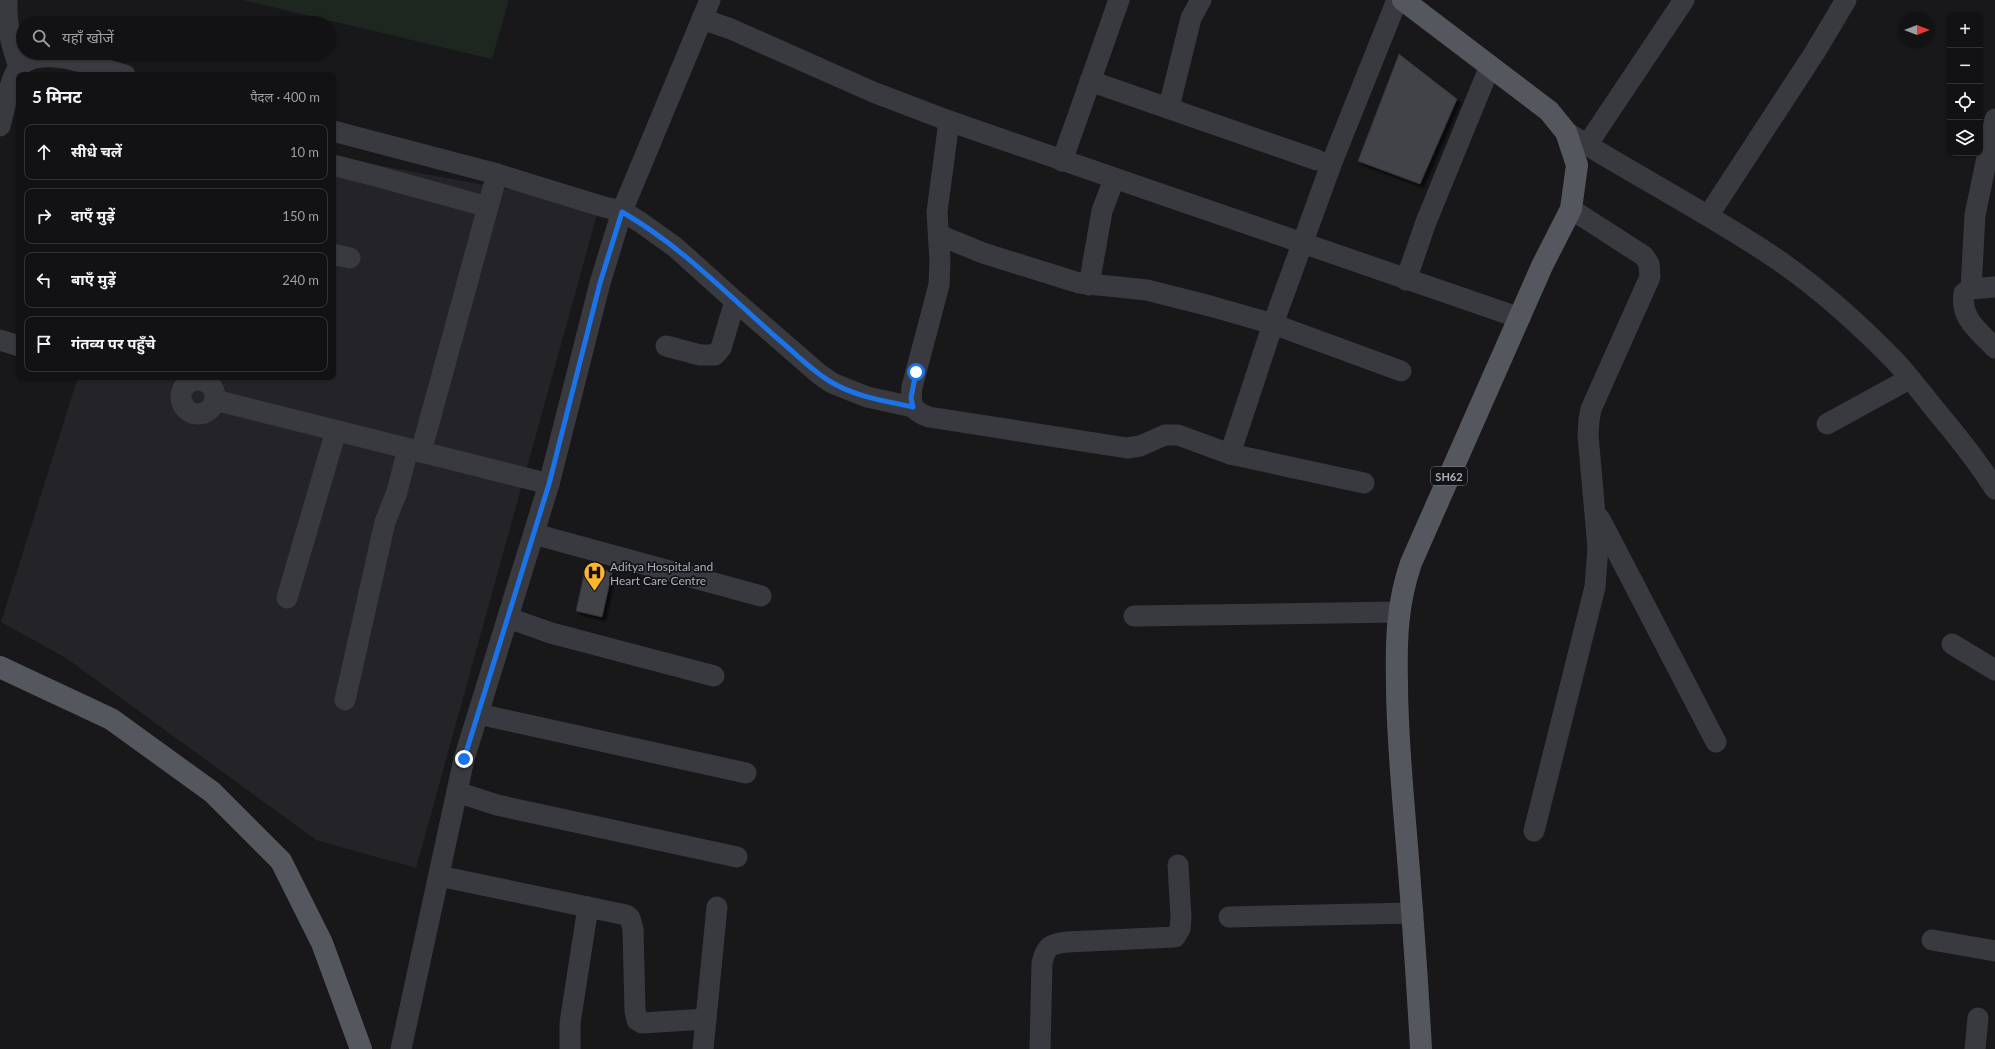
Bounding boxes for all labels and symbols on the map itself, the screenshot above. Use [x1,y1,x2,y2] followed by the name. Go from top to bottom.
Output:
[1899,12,1935,48] north arrow
[907,363,925,381] route start
[1431,467,1467,485] road number: SH62
[610,559,713,588] place label: Aditya Hospital and Heart Care Centre
[582,560,608,593] hospital icon: Aditya Hospital and Heart Care Centre
[455,750,473,768] route end

